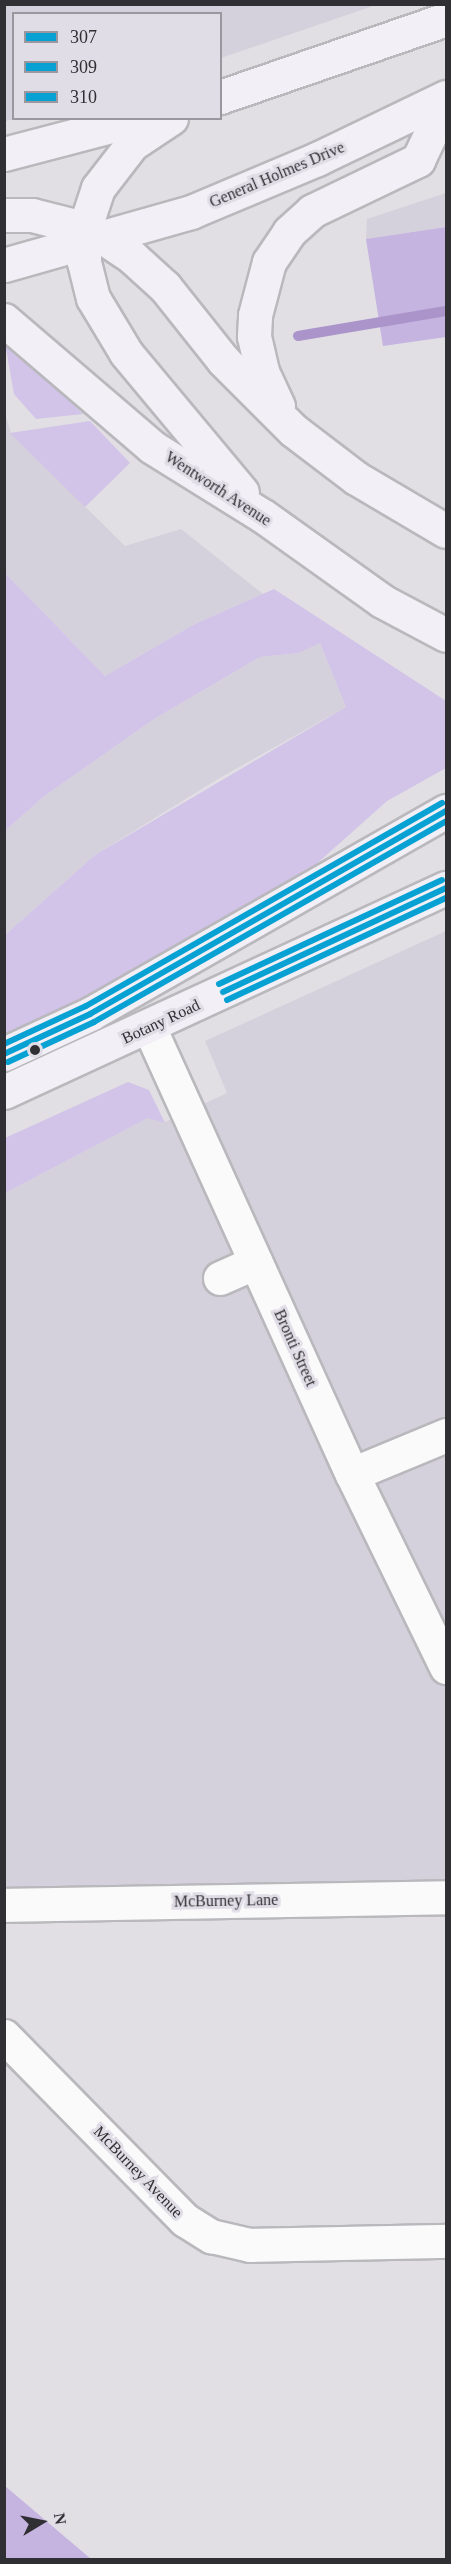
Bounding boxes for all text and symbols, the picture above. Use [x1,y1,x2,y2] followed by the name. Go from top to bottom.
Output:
[12,12,222,120] legend
[70,27,97,47] text: 307
[70,57,97,77] text: 309
[70,87,97,107] text: 310
[207,138,347,212] street label: General Holmes Drive
[161,447,275,531] street label: Wentworth Avenue
[119,996,203,1048] street label: Botany Road
[29,1044,41,1056] unlabelled marker
[270,1307,320,1389] street label: Bronti Street
[174,1890,278,1912] street label: McBurney Lane
[89,2122,187,2222] street label: McBurney Avenue
[12,2492,72,2552] north arrow
[51,2512,70,2526] text: N

